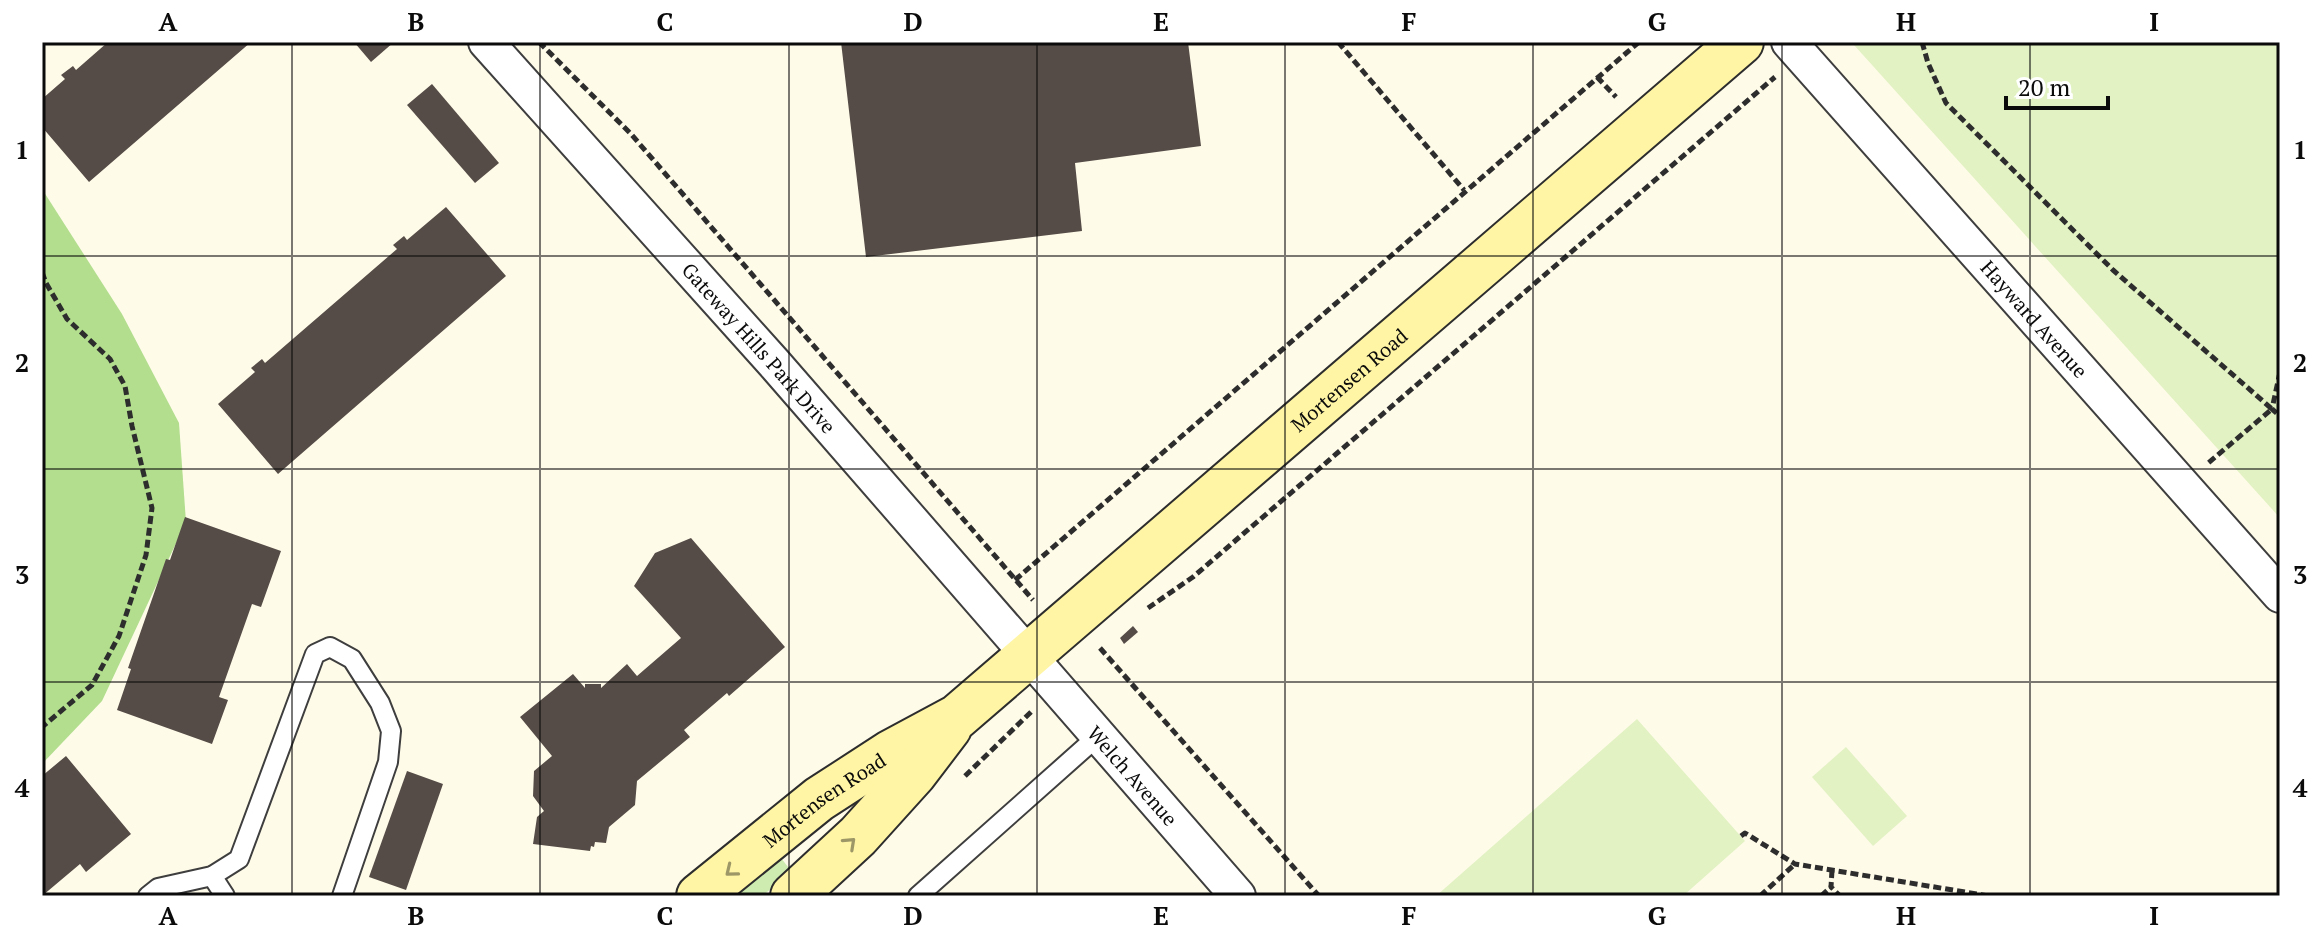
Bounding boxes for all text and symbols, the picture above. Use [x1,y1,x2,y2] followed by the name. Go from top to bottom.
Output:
[159,4,178,38] text: A
[408,4,424,38] text: B
[657,4,673,38] text: C
[903,4,923,38] text: D
[1153,4,1169,38] text: E
[1402,4,1417,38] text: F
[1648,4,1667,38] text: G
[1896,4,1916,38] text: H
[2149,4,2159,38] text: I
[2006,60,2108,110] scale bar
[2018,71,2070,103] text: 20 m
[15,132,29,166] text: 1
[2293,132,2307,166] text: 1
[1975,254,2094,383] street label: Hayward Avenue
[676,256,842,439] street label: Gateway Hills Park Drive
[1285,322,1413,437] street label: Mortensen Road
[15,345,29,379] text: 2
[2293,345,2307,379] text: 2
[15,557,29,591] text: 3
[2293,557,2307,591] text: 3
[1082,720,1184,831] street label: Welch Avenue
[757,746,891,853] street label: Mortensen Road
[15,770,30,804] text: 4
[2293,770,2308,804] text: 4
[841,839,856,853] one-way arrow
[726,861,741,876] one-way arrow
[159,898,178,932] text: A
[408,898,424,932] text: B
[657,898,673,932] text: C
[903,898,923,932] text: D
[1153,898,1169,932] text: E
[1402,898,1417,932] text: F
[1648,898,1667,932] text: G
[1896,898,1916,932] text: H
[2149,898,2159,932] text: I

